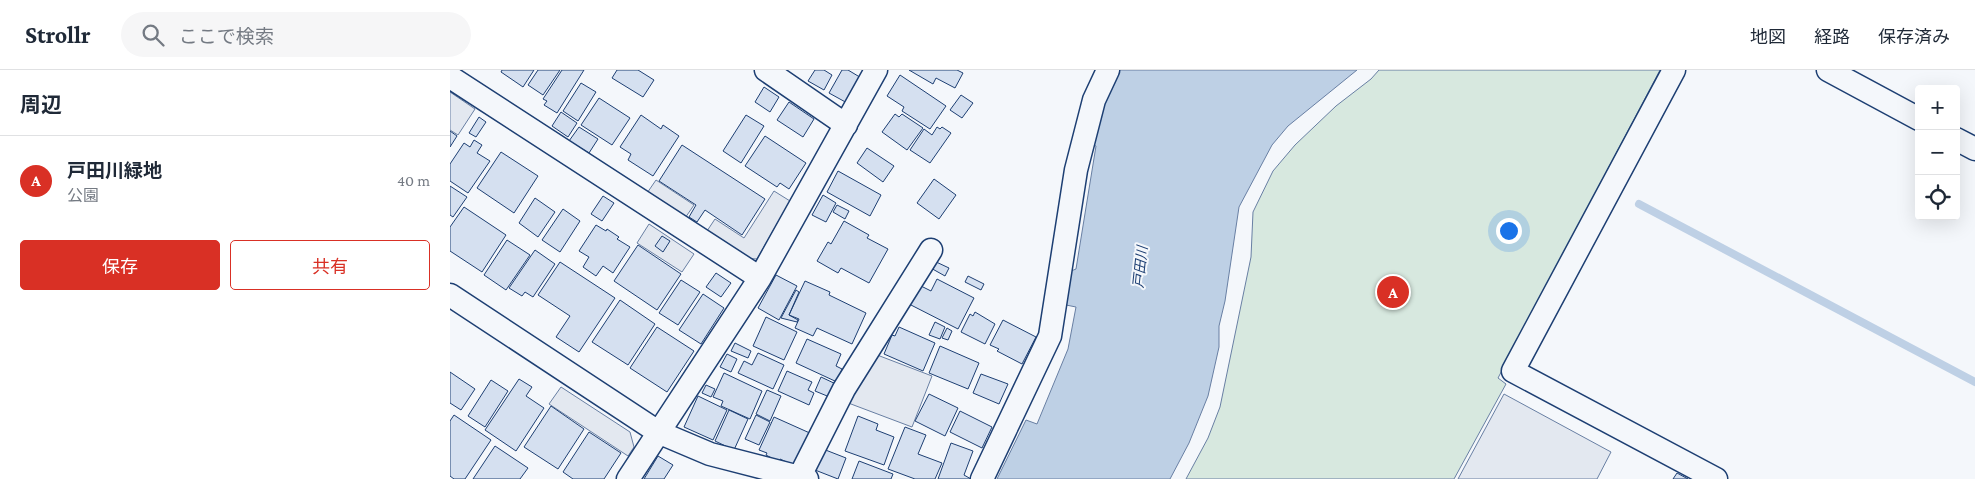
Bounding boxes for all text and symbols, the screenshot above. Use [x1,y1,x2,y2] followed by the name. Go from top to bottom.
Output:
[121,12,471,57] search box
[25,21,91,48] text: Strollr
[139,21,167,49] icon: search
[179,26,274,47] text: ここで検索
[1750,27,1786,47] text: 地図
[1814,27,1850,47] text: 経路
[1878,27,1950,47] text: 保存済み
[1915,85,1960,220] map controls
[1915,85,1960,130] button: +
[20,93,62,117] text: 周辺
[1915,130,1960,175] button: −
[67,160,162,181] text: 戸田川緑地
[31,172,41,189] text: A
[397,172,430,189] text: 40 m
[1915,175,1960,220] button: locate
[67,187,99,204] text: 公園
[1496,218,1522,244] your location
[20,240,220,290] button: 保存
[230,240,430,290] button: 共有
[1130,243,1150,289] water label: 戸田川
[1377,273,1409,311] pin: A

